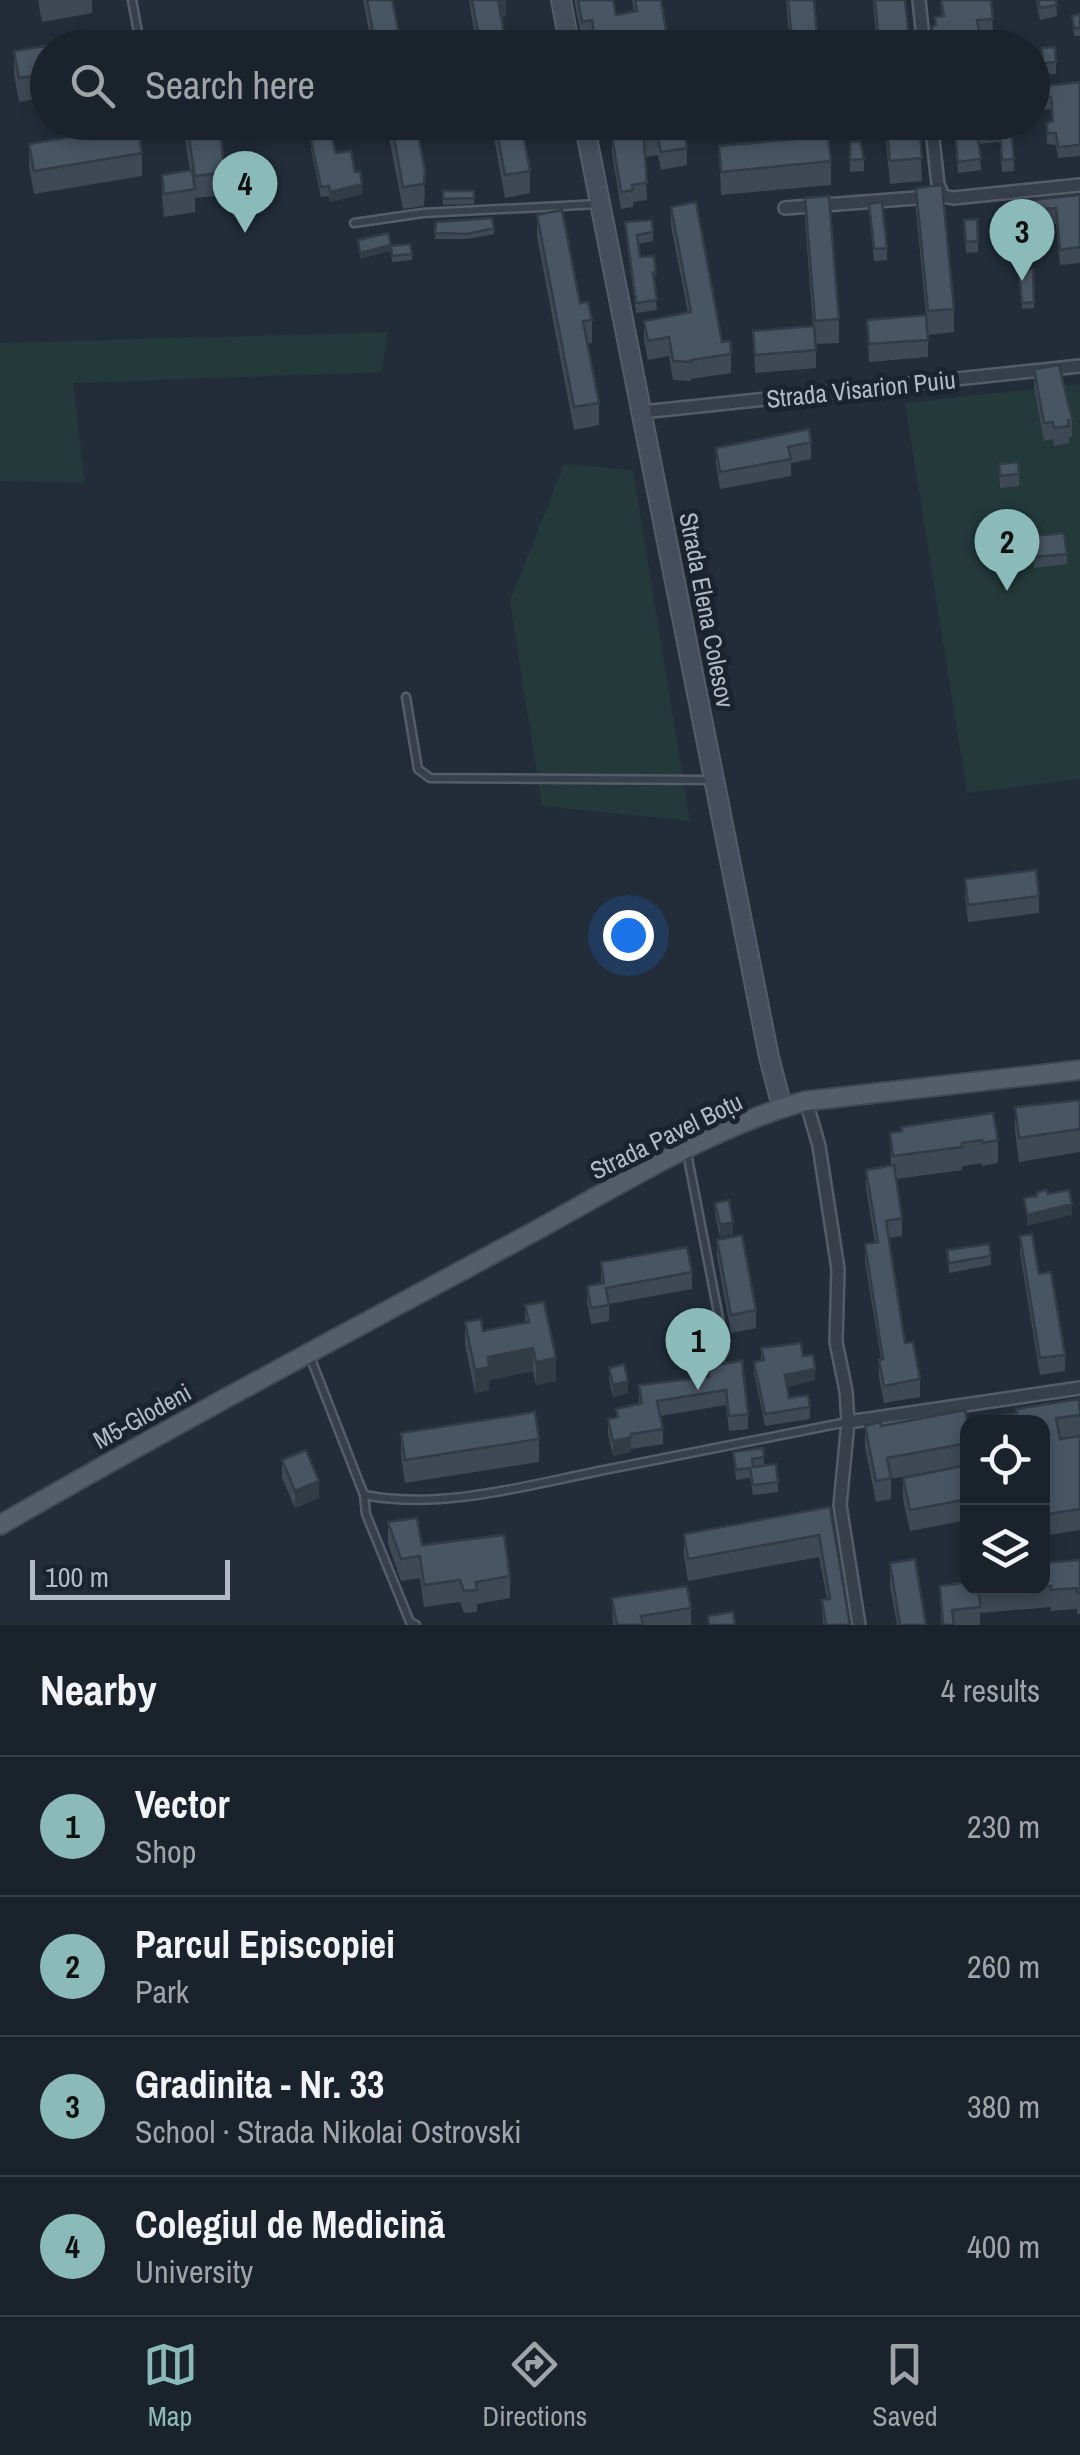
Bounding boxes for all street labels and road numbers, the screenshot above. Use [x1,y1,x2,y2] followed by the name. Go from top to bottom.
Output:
[765,362,957,416] street label: Strada Visarion Puiu
[671,509,743,711] street label: Strada Elena Colesov
[584,1084,748,1188] street label: Strada Pavel Boțu
[87,1375,197,1457] street label: M5-Glodeni

